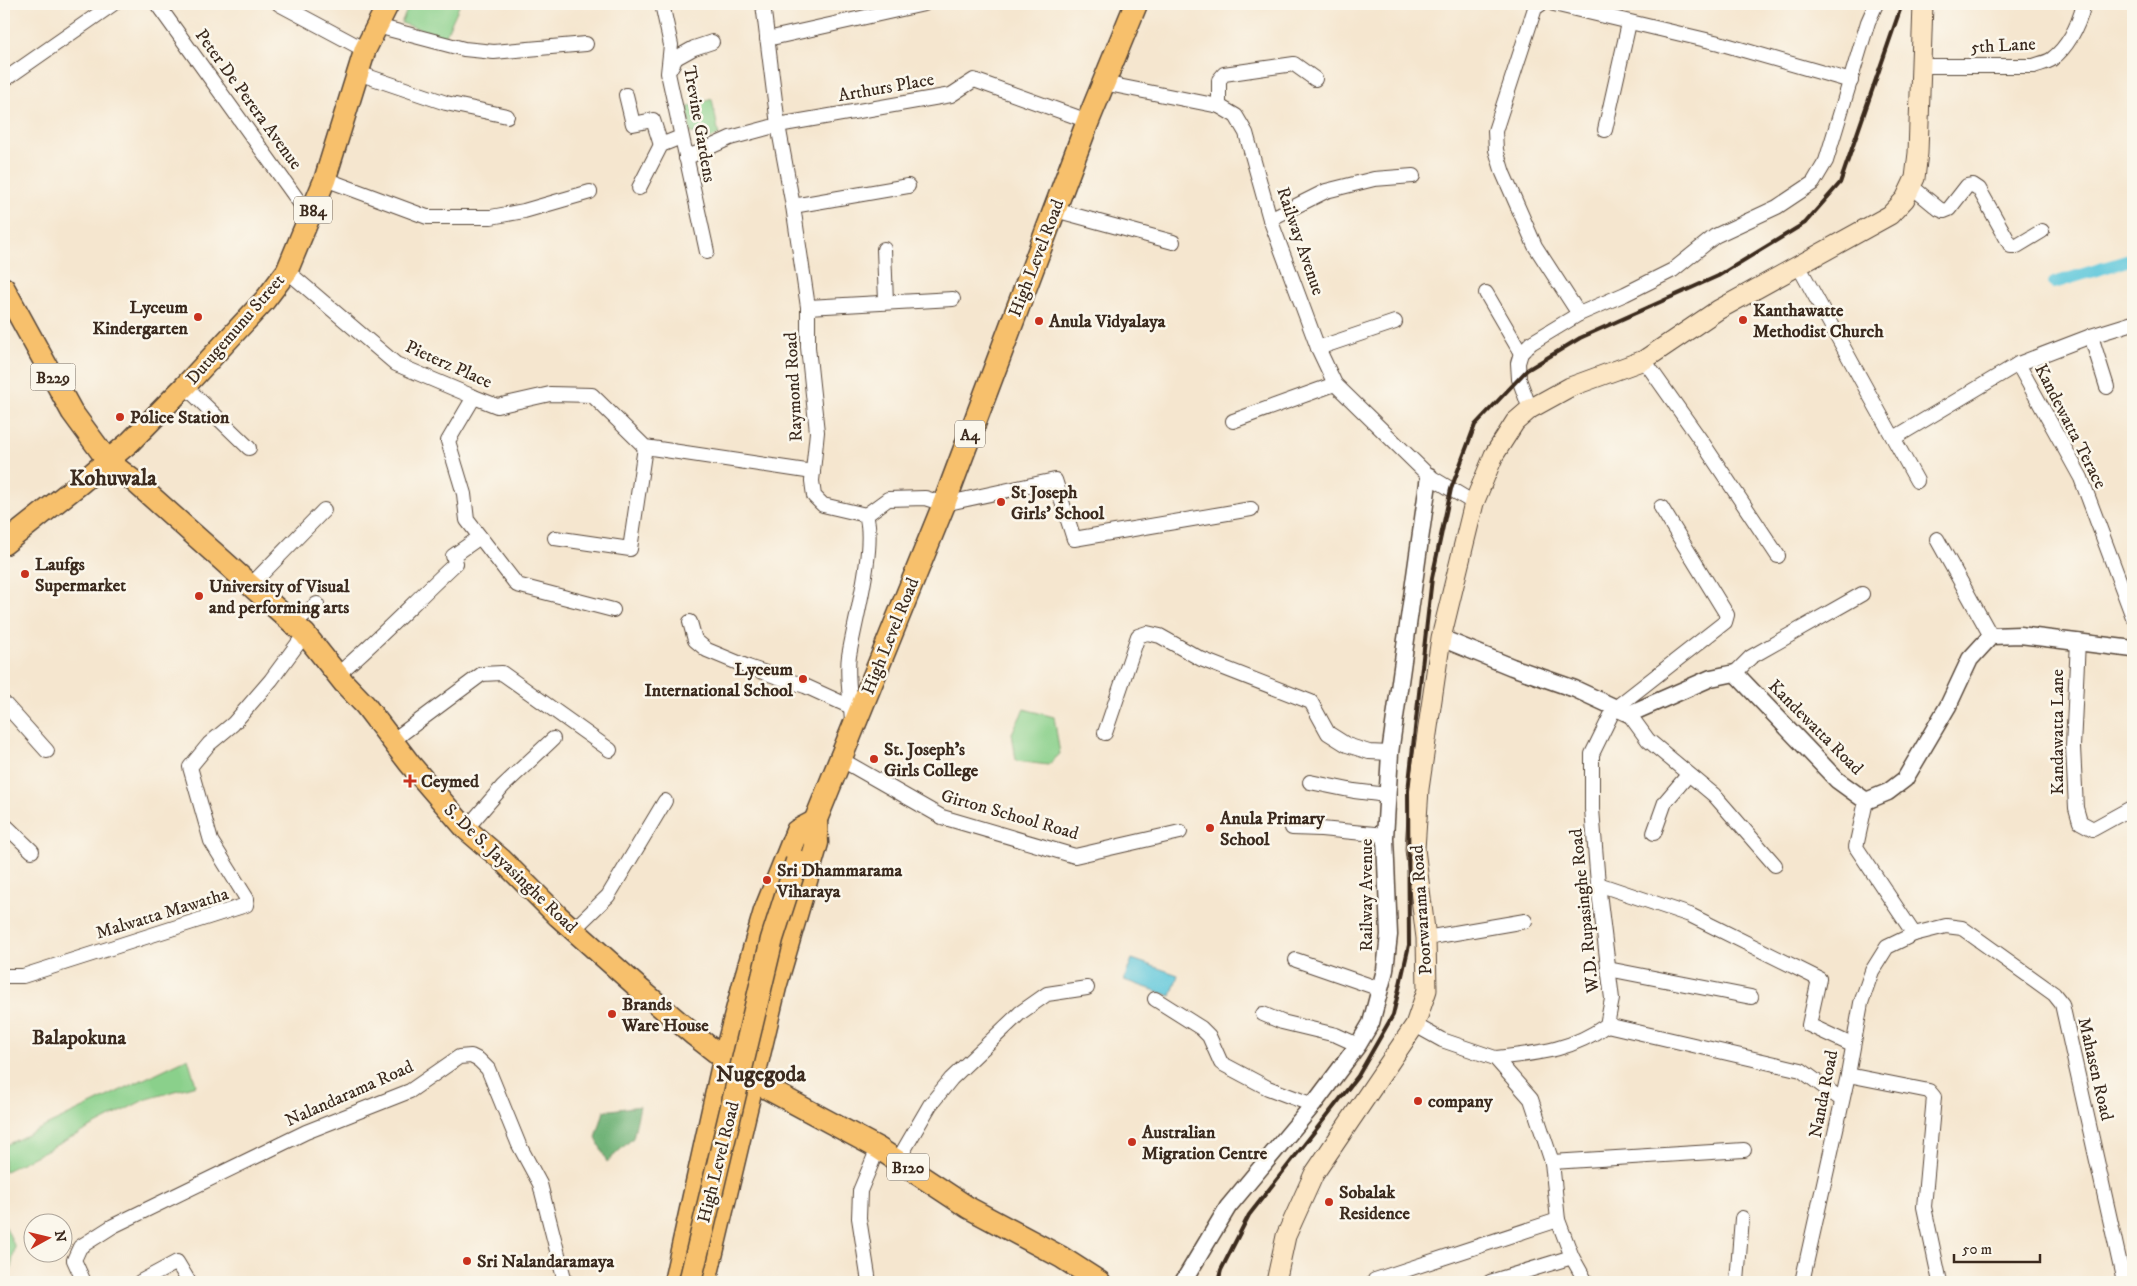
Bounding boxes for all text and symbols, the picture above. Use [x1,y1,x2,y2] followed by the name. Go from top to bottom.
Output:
[190,25,306,174] street label: Peter De Perera Avenue
[1970,33,2036,59] street label: 5th Lane
[678,64,720,184] street label: Trevine Gardens
[836,69,936,107] street label: Arthurs Place
[1271,184,1329,298] street label: Railway Avenue
[294,196,332,224] road number: B84
[1004,196,1069,320] street label: High Level Road
[182,270,290,389] street label: Dutugemunu Street
[92,297,189,340] place label: Lyceum Kindergarten
[1753,300,1884,343] place label: Kanthawatte Methodist Church
[192,311,204,323] marker: Lyceum Kindergarten
[1048,311,1166,333] place label: Anula Vidyalaya
[1737,314,1749,326] marker: Kanthawatte Methodist Church
[1033,315,1045,327] marker: Anula Vidyalaya
[780,332,808,442] street label: Raymond Road
[402,336,495,394] street label: Pieterz Place
[2029,360,2111,493] street label: Kandewatta Terace
[30,364,76,391] road number: B229
[130,407,230,429] place label: Police Station
[114,411,126,423] marker: Police Station
[955,420,985,448] road number: A4
[69,465,157,492] district label: Kohuwala
[1011,482,1105,525] place label: St Joseph Girls' School
[995,496,1007,508] marker: St Joseph Girls' School
[35,554,126,597] place label: Laufgs Supermarket
[19,568,31,580] marker: Laufgs Supermarket
[857,575,924,698] street label: High Level Road
[209,576,350,619] place label: University of Visual and performing arts
[193,590,205,602] marker: University of Visual and performing arts
[644,659,794,702] place label: Lyceum International School
[2047,669,2069,795] street label: Kandawatta Lane
[797,673,809,685] marker: Lyceum International School
[1763,676,1867,780] street label: Kandewatta Road
[884,739,979,782] place label: St. Joseph's Girls College
[868,753,880,765] marker: St. Joseph's Girls College
[421,771,480,793] place label: Ceymed
[403,774,417,788] marker: Ceymed
[938,785,1081,845] street label: Girton School Road
[439,799,582,938] street label: S. De S. Jayasinghe Road
[1219,808,1325,851] place label: Anula Primary School
[1204,822,1216,834] marker: Anula Primary School
[1565,828,1605,995] street label: W.D. Rupasinghe Road
[1356,839,1378,951] street label: Railway Avenue
[1406,844,1438,976] street label: Poorwarama Road
[776,860,903,903] place label: Sri Dhammarama Viharaya
[761,874,773,886] marker: Sri Dhammarama Viharaya
[93,883,232,945] street label: Malwatta Mawatha
[621,994,709,1037] place label: Brands Ware House
[606,1008,618,1020] marker: Brands Ware House
[2072,1016,2118,1123] street label: Mahasen Road
[32,1026,126,1051] district label: Balapokuna
[1805,1048,1843,1140] street label: Nanda Road
[282,1056,417,1132] street label: Nalandarama Road
[716,1061,807,1088] district label: Nugegoda
[1428,1091,1493,1113] place label: company
[1412,1095,1424,1107] marker: company
[693,1099,745,1225] street label: High Level Road
[1141,1122,1268,1165] place label: Australian Migration Centre
[1126,1136,1138,1148] marker: Australian Migration Centre
[887,1154,929,1180] road number: B120
[1339,1182,1411,1225] place label: Sobalak Residence
[1323,1196,1335,1208] marker: Sobalak Residence
[22,1214,72,1264] north arrow
[50,1229,70,1244] text: N
[1954,1231,2041,1263] scale bar
[1962,1240,1992,1259] text: 50 m
[477,1251,615,1273] place label: Sri Nalandaramaya
[461,1255,473,1267] marker: Sri Nalandaramaya

